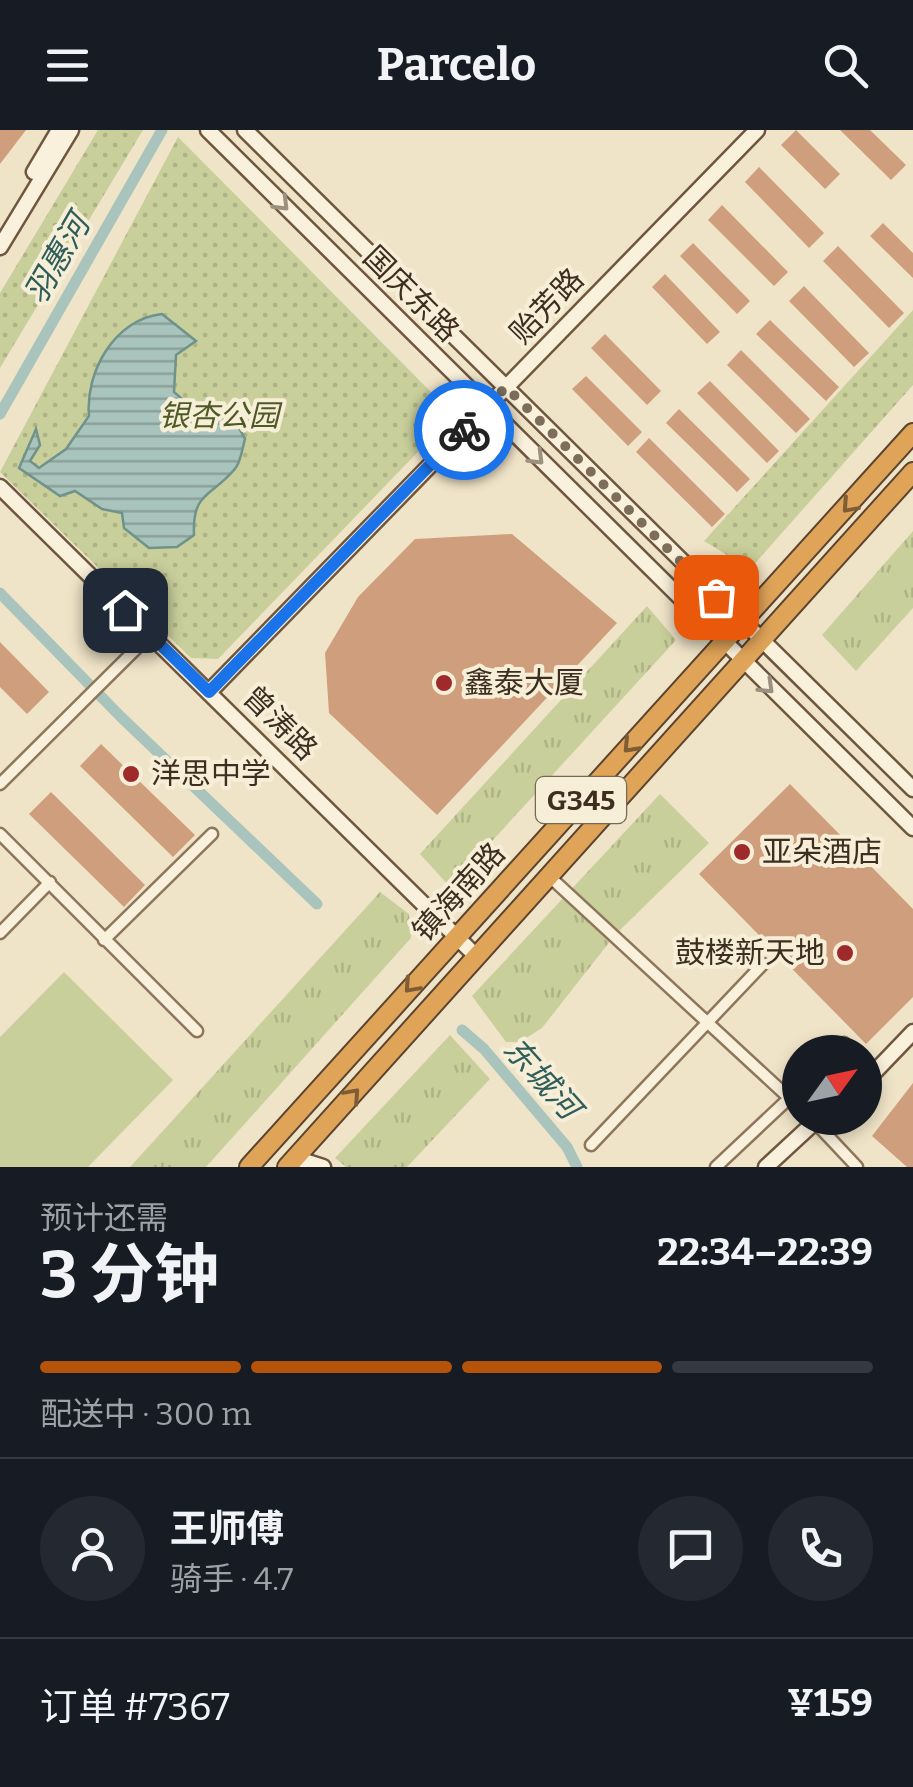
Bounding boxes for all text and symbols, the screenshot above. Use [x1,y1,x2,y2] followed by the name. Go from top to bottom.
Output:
[40,38,95,93] icon: menu
[377,38,536,92] text: Parcelo
[818,38,873,93] icon: search
[270,192,288,210] one-way arrow
[17,203,100,310] water label: 羽惠河
[356,239,466,349] street label: 国庆东路
[503,261,591,351] street label: 贻芳路
[414,380,514,480] courier
[159,398,283,434] park label: 银杏公园
[437,403,492,458] icon: bike
[525,446,543,464] one-way arrow
[842,494,860,513] one-way arrow
[674,555,759,640] pin
[83,568,168,653] pin
[689,570,744,625] icon: bag
[98,583,153,638] icon: home
[464,665,584,701] place label: 鑫泰大厦
[433,672,455,694] marker: 鑫泰大厦
[755,675,774,693] one-way arrow
[235,678,325,768] street label: 曾涛路
[624,734,642,753] one-way arrow
[151,756,271,792] place label: 洋思中学
[120,763,142,785] marker: 洋思中学
[536,777,626,823] road number: G345
[762,834,882,870] place label: 亚朵酒店
[405,835,513,949] street label: 镇海南路
[731,841,753,863] marker: 亚朵酒店
[675,935,825,971] place label: 鼓楼新天地
[834,942,856,964] marker: 鼓楼新天地
[404,974,422,993] one-way arrow
[496,1030,592,1131] water label: 东城河
[782,1035,882,1135] north arrow
[782,1035,882,1135] map controls
[341,1088,359,1107] one-way arrow
[40,1199,168,1237] text: 预计还需
[657,1229,873,1275] text: 22:34–22:39
[40,1236,219,1314] text: 3 分钟
[40,1395,252,1433] text: 配送中 · 300 m
[40,1496,145,1601] button: person
[638,1496,743,1601] button: chat
[768,1496,873,1601] button: phone
[170,1506,284,1552] text: 王师傅
[170,1560,293,1598] text: 骑手 · 4.7
[787,1680,873,1726] text: ¥159
[40,1684,230,1730] text: 订单 #7367

